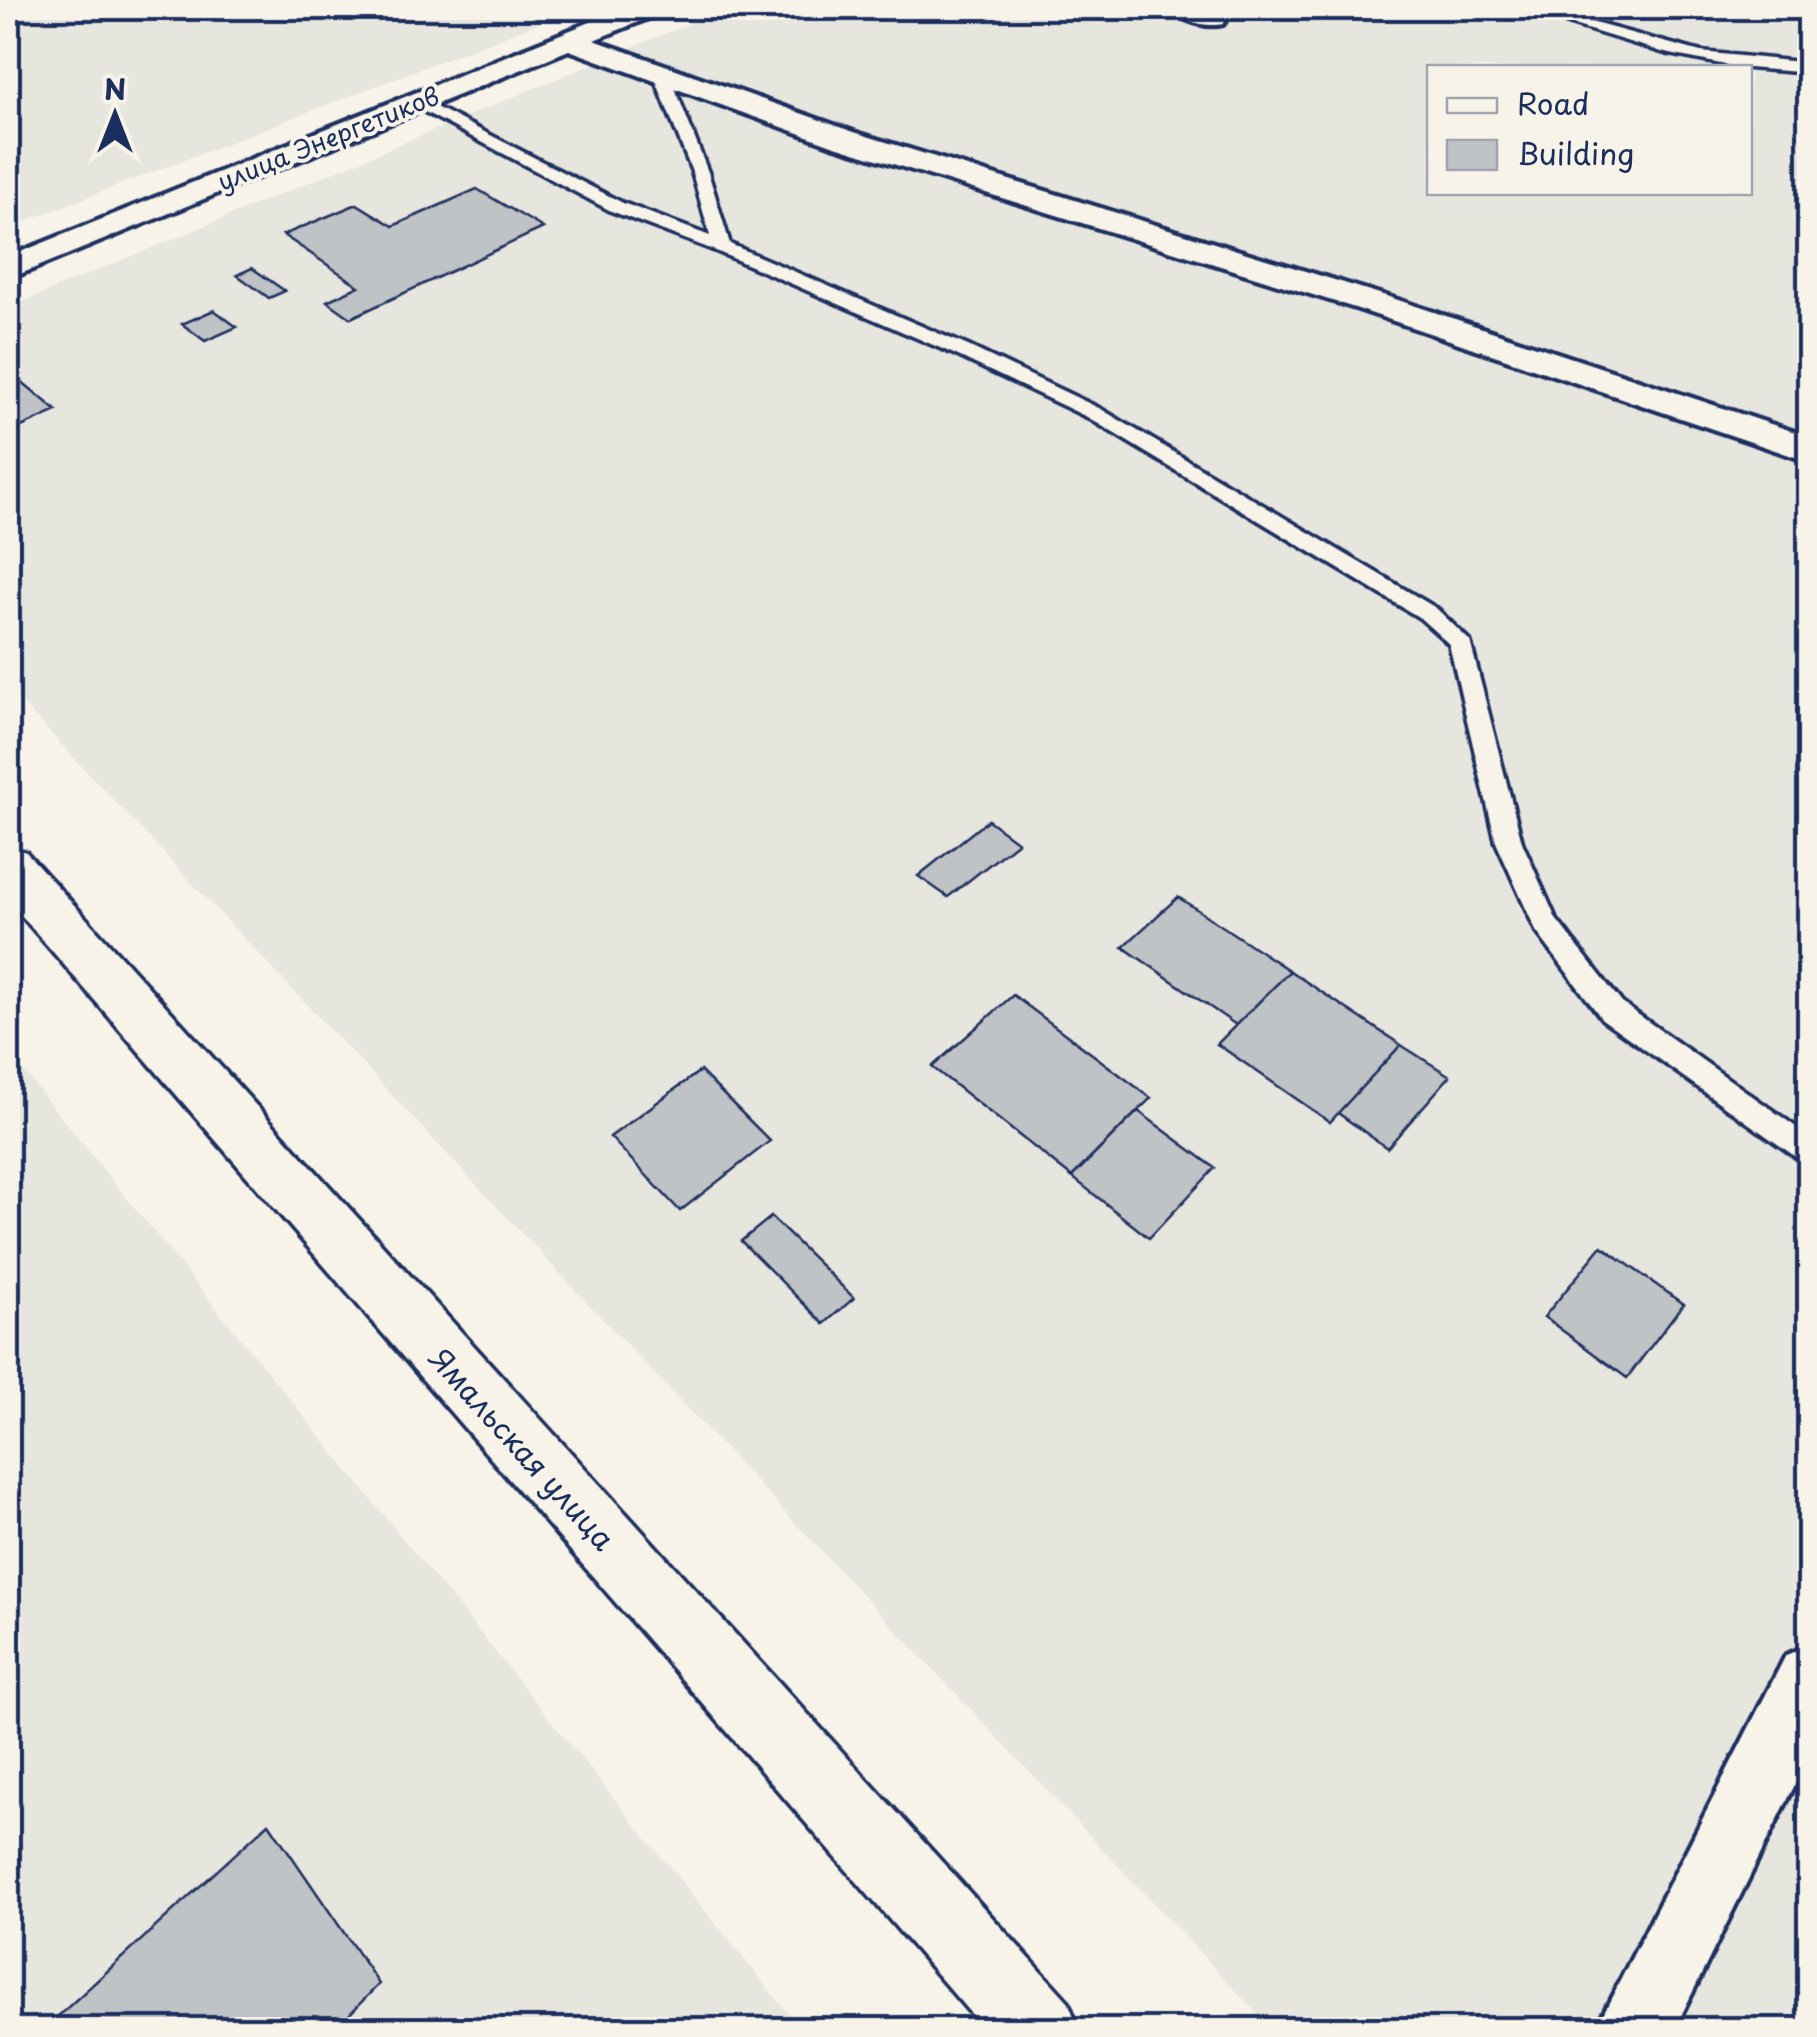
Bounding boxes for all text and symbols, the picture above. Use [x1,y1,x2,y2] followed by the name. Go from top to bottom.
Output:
[65,65,165,165] north arrow
[1427,65,1752,195] legend
[104,67,126,110] text: N
[211,76,445,200] street label: улица Энергетиков
[1517,80,1590,125] text: Road
[1517,130,1634,175] text: Building
[419,1336,627,1559] street label: Ямальская улица

